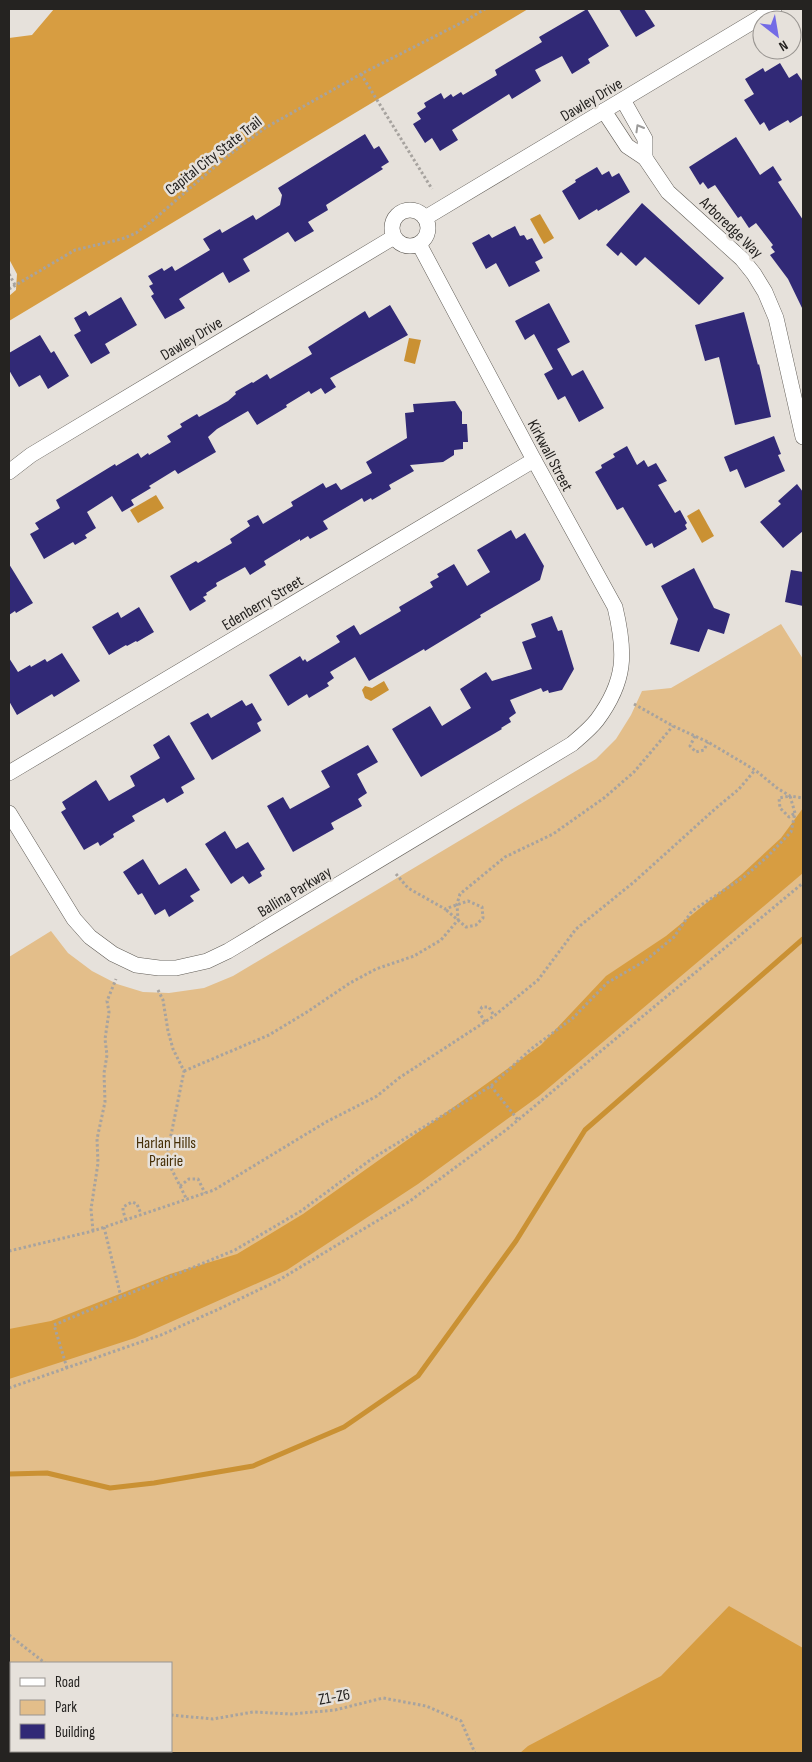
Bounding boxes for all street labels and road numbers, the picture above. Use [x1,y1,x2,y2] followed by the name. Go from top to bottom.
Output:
[557,74,626,126] street label: Dawley Drive
[162,113,266,200] street label: Capital City State Trail
[695,193,766,263] street label: Arboredge Way
[157,313,226,365] street label: Dawley Drive
[523,417,576,495] street label: Kirkwall Street
[219,572,307,635] street label: Edenberry Street
[254,863,335,922] street label: Ballina Parkway
[317,1685,352,1710] street label: Z1-Z6

